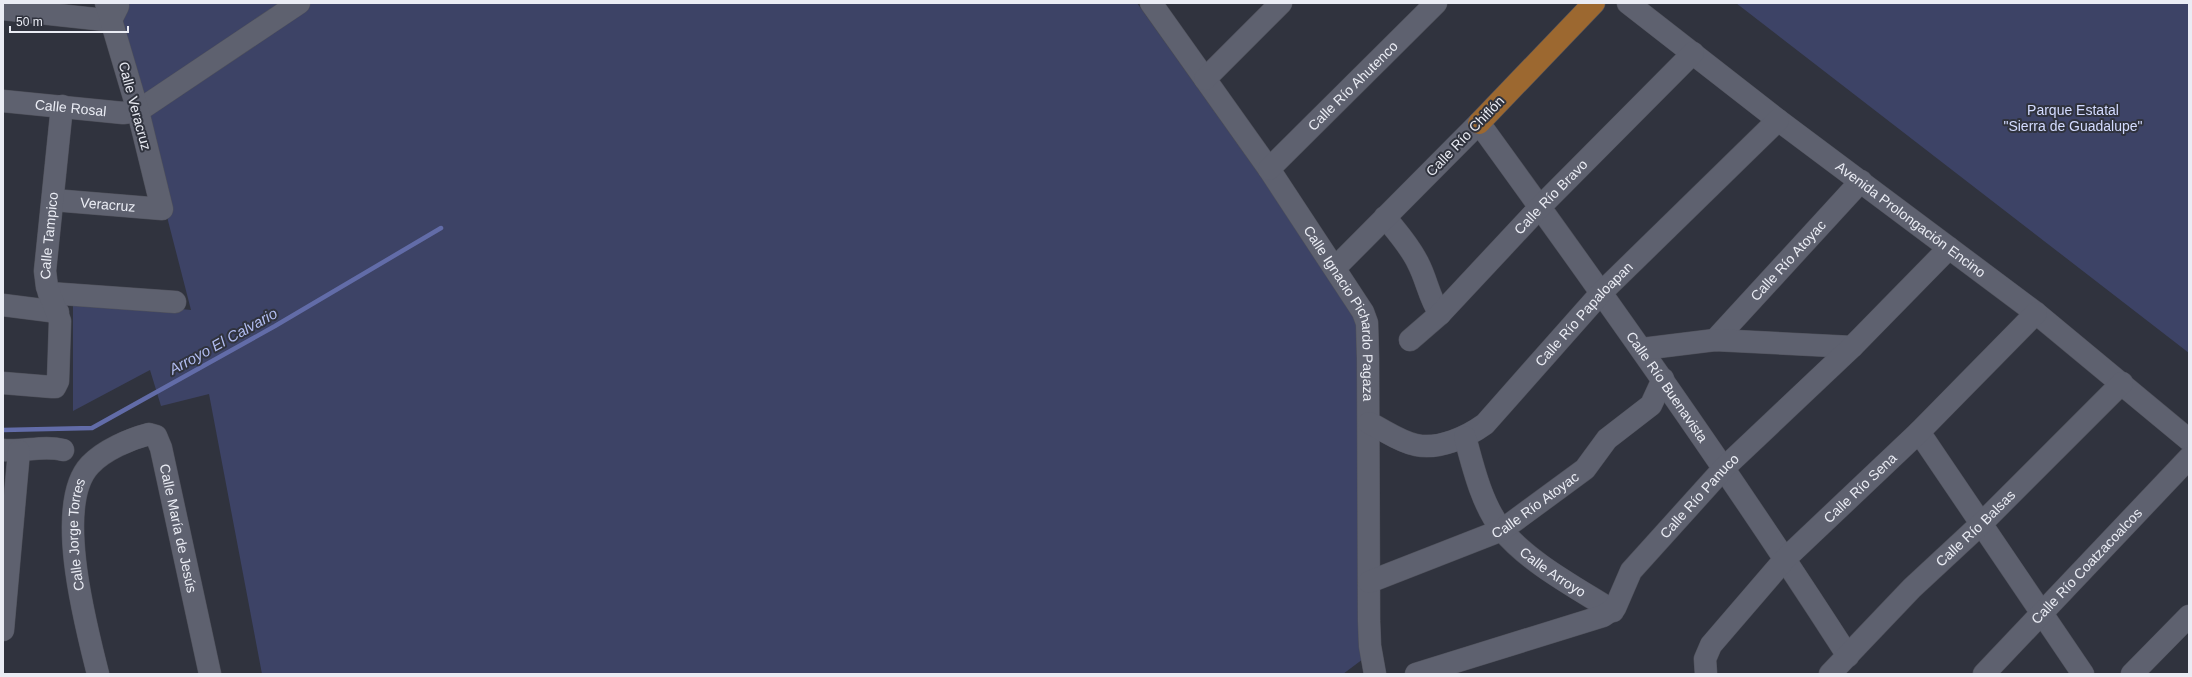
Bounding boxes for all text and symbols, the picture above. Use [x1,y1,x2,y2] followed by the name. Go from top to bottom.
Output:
[10,8,128,34] scale bar
[16,15,43,29] text: 50 m
[1304,38,1401,134] street label: Calle Río Ahutenco
[115,60,155,152] street label: Calle Veracruz
[1423,93,1507,179] street label: Calle Río Chiflón
[34,96,107,119] street label: Calle Rosal
[2003,102,2143,134] park label: Parque Estatal "Sierra de Guadalupe"
[1511,156,1591,237] street label: Calle Río Bravo
[1833,158,1989,281] street label: Avenida Prolongación Encino
[37,191,61,280] street label: Calle Tampico
[80,194,136,215] street label: Veracruz
[1747,217,1829,304] street label: Calle Río Atoyac
[1300,223,1376,402] street label: Calle Ignacio Pichardo Pagaza
[1532,259,1636,370] street label: Calle Río Papaloapan
[165,304,280,378] water label: Arroyo El Calvario
[1623,329,1711,445] street label: Calle Río Buenavista
[1657,450,1742,542] street label: Calle Río Panuco
[1820,450,1900,526] street label: Calle Río Sena
[157,462,200,594] street label: Calle María de Jesús
[1489,468,1582,541] street label: Calle Río Atoyac
[65,476,88,592] street label: Calle Jorge Torres
[1932,487,2018,570] street label: Calle Río Balsas
[2028,505,2145,627] street label: Calle Río Coatzacoalcos
[1517,544,1589,600] street label: Calle Arroyo

